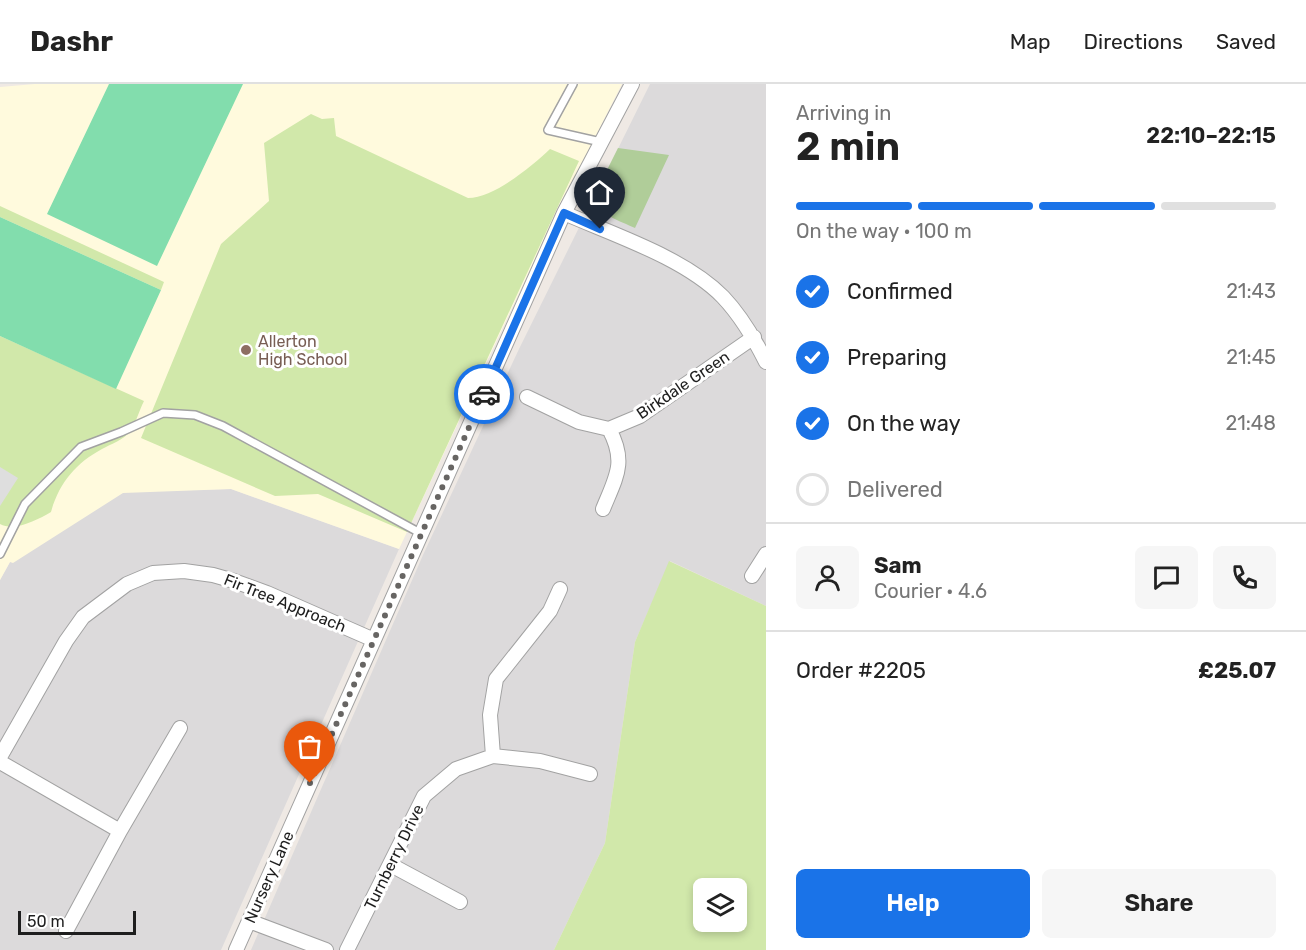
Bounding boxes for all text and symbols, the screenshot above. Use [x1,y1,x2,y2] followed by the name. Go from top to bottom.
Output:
[30,25,113,58] text: Dashr
[1010,29,1051,54] text: Map
[1084,29,1183,54] text: Directions
[1216,29,1276,54] text: Saved
[796,101,891,125] text: Arriving in
[1146,122,1276,149] text: 22:10–22:15
[796,124,900,170] text: 2 min
[574,167,625,229] pin
[583,176,616,209] icon: home
[796,219,972,243] text: On the way · 100 m
[796,275,829,308] icon: check
[847,278,953,305] text: Confirmed
[1226,279,1276,303] text: 21:43
[258,332,347,369] place label: Allerton High School
[796,341,829,374] icon: check
[239,343,253,357] marker: Allerton High School
[847,344,947,371] text: Preparing
[1226,345,1276,369] text: 21:45
[633,347,733,423] street label: Birkdale Green
[454,364,514,424] courier
[468,378,501,411] icon: car
[796,407,829,440] icon: check
[847,410,961,437] text: On the way
[1225,411,1276,435] text: 21:48
[847,476,943,503] text: Delivered
[796,546,859,609] button: person
[1135,546,1198,609] button: chat
[1213,546,1276,609] button: phone
[874,552,922,579] text: Sam
[221,570,349,636] street label: Fir Tree Approach
[874,579,987,603] text: Courier · 4.6
[796,657,926,684] text: Order #2205
[1198,657,1276,684] text: £25.07
[284,721,335,783] pin
[293,730,326,763] icon: bag
[360,801,428,913] street label: Turnberry Drive
[240,828,298,926] street label: Nursery Lane
[796,869,1030,938] button: Help
[1042,869,1276,938] button: Share
[693,878,747,932] map controls
[693,878,747,932] button: layers
[18,908,136,936] scale bar
[27,912,65,931] text: 50 m

